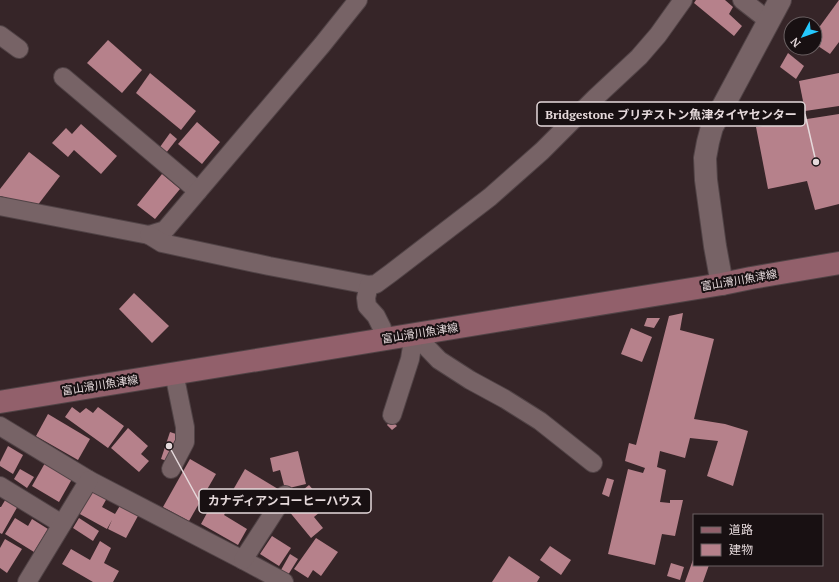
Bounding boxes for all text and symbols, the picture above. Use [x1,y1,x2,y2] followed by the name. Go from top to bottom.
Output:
[783,16,823,56] north arrow
[787,34,803,50] text: N
[537,102,805,126] callout: Bridgestone ブリヂストン魚津タイヤセンター
[545,107,797,122] text: Bridgestone ブリヂストン魚津タイヤセンター
[700,266,778,294] street label: 富山滑川魚津線
[381,320,459,346] street label: 富山滑川魚津線
[61,372,139,398] street label: 富山滑川魚津線
[199,489,371,513] callout: カナディアンコーヒーハウス
[208,493,362,508] text: カナディアンコーヒーハウス
[693,514,823,566] legend
[729,522,753,537] text: 道路
[729,542,753,557] text: 建物

